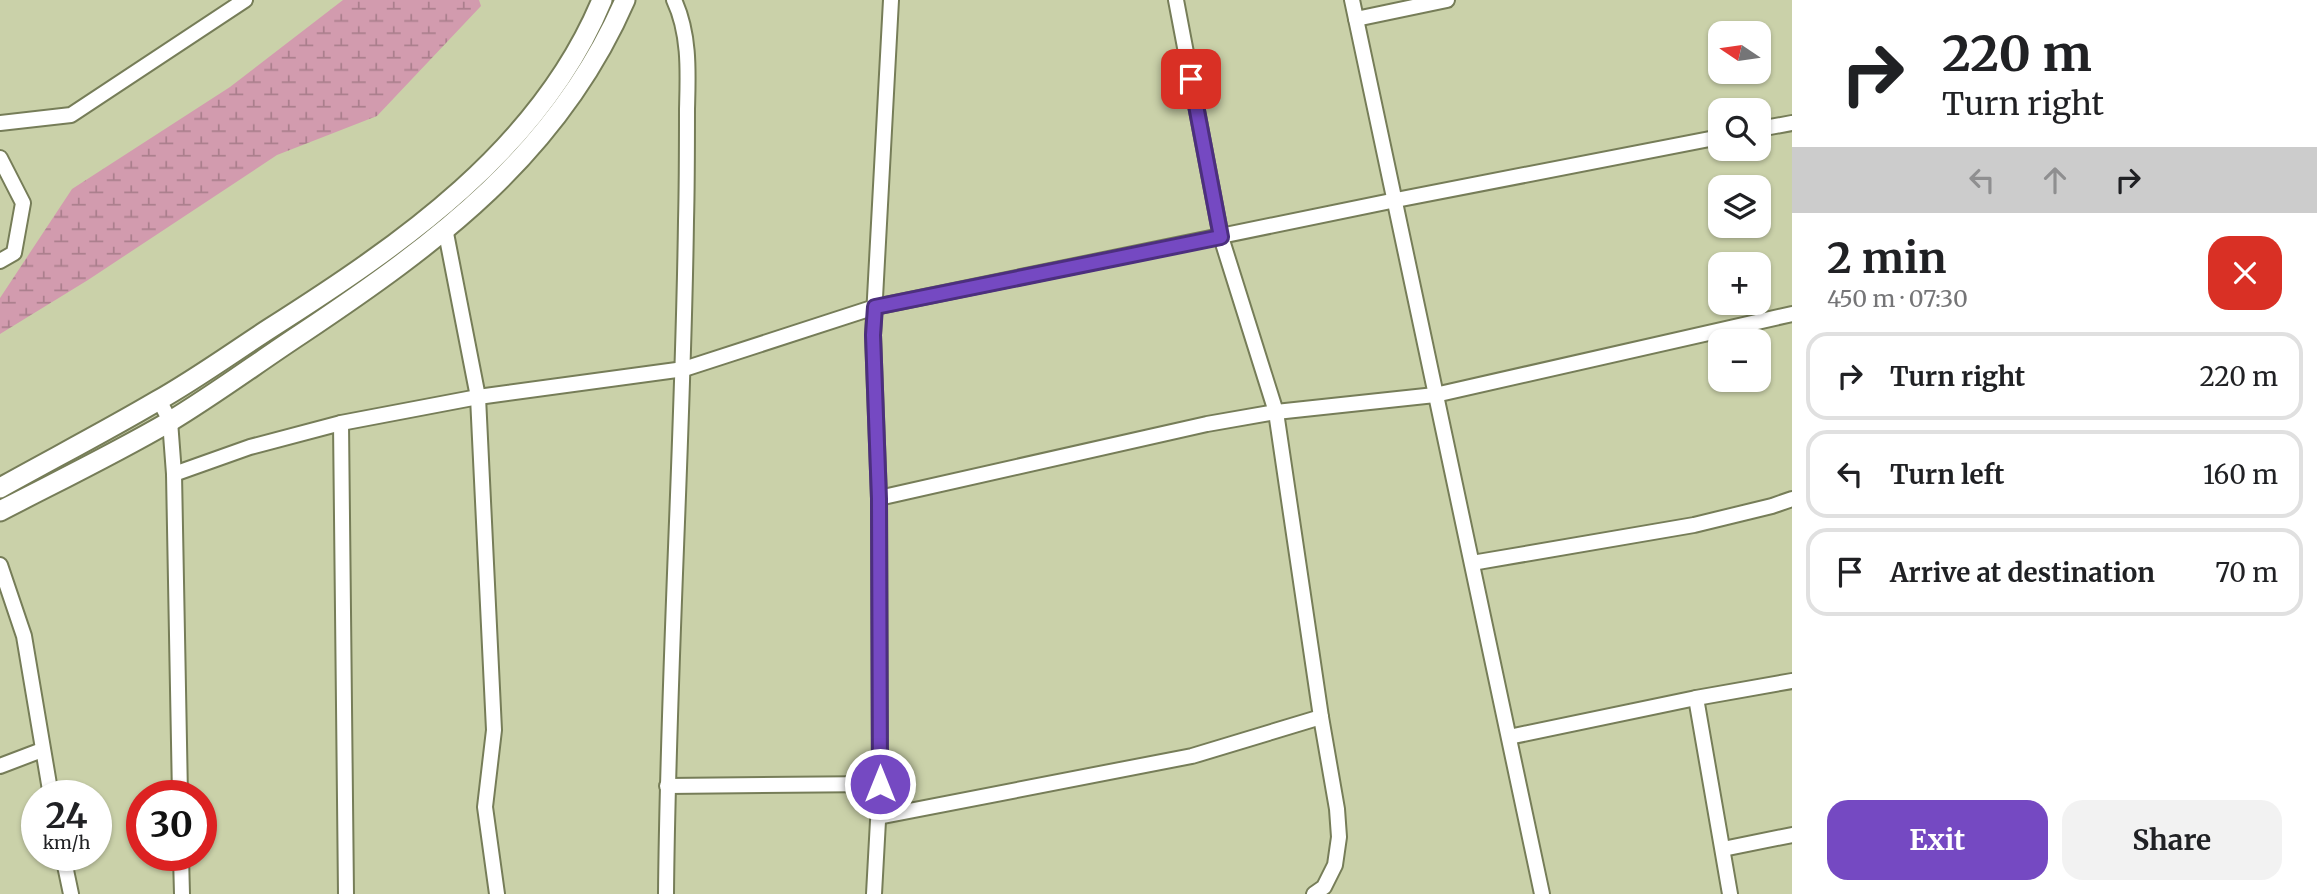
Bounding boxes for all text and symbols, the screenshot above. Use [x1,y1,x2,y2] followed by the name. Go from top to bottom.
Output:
[1708,21,1771,84] north arrow
[1708,21,1771,392] map controls
[1942,23,2092,84] text: 220 m
[1827,28,1918,119] icon: right
[1161,49,1221,109] pin
[1172,60,1210,98] icon: arrive
[1942,84,2104,124] text: Turn right
[1708,98,1771,161] button: search
[1963,161,2001,199] icon: left
[2036,161,2074,199] icon: ahead
[2109,161,2147,199] icon: right
[1708,175,1771,238] button: layers
[1827,232,1947,284] text: 2 min
[2208,236,2282,310] button: close
[1708,252,1771,315] button: +
[1827,284,1968,313] text: 450 m · 07:30
[1708,329,1771,392] button: −
[1831,357,1869,395] icon: right
[1890,360,2025,393] text: Turn right
[2199,360,2278,393] text: 220 m
[1831,455,1869,493] icon: left
[1890,458,2004,491] text: Turn left
[2203,458,2278,491] text: 160 m
[1831,553,1869,591] icon: arrive
[1890,556,2155,589] text: Arrive at destination
[2215,556,2278,589] text: 70 m
[843,747,917,821] position arrow
[126,780,217,871] speed limit sign: 30
[45,794,88,838] text: 24
[1827,800,2048,880] button: Exit
[2062,800,2282,880] button: Share
[43,831,90,854] text: km/h

